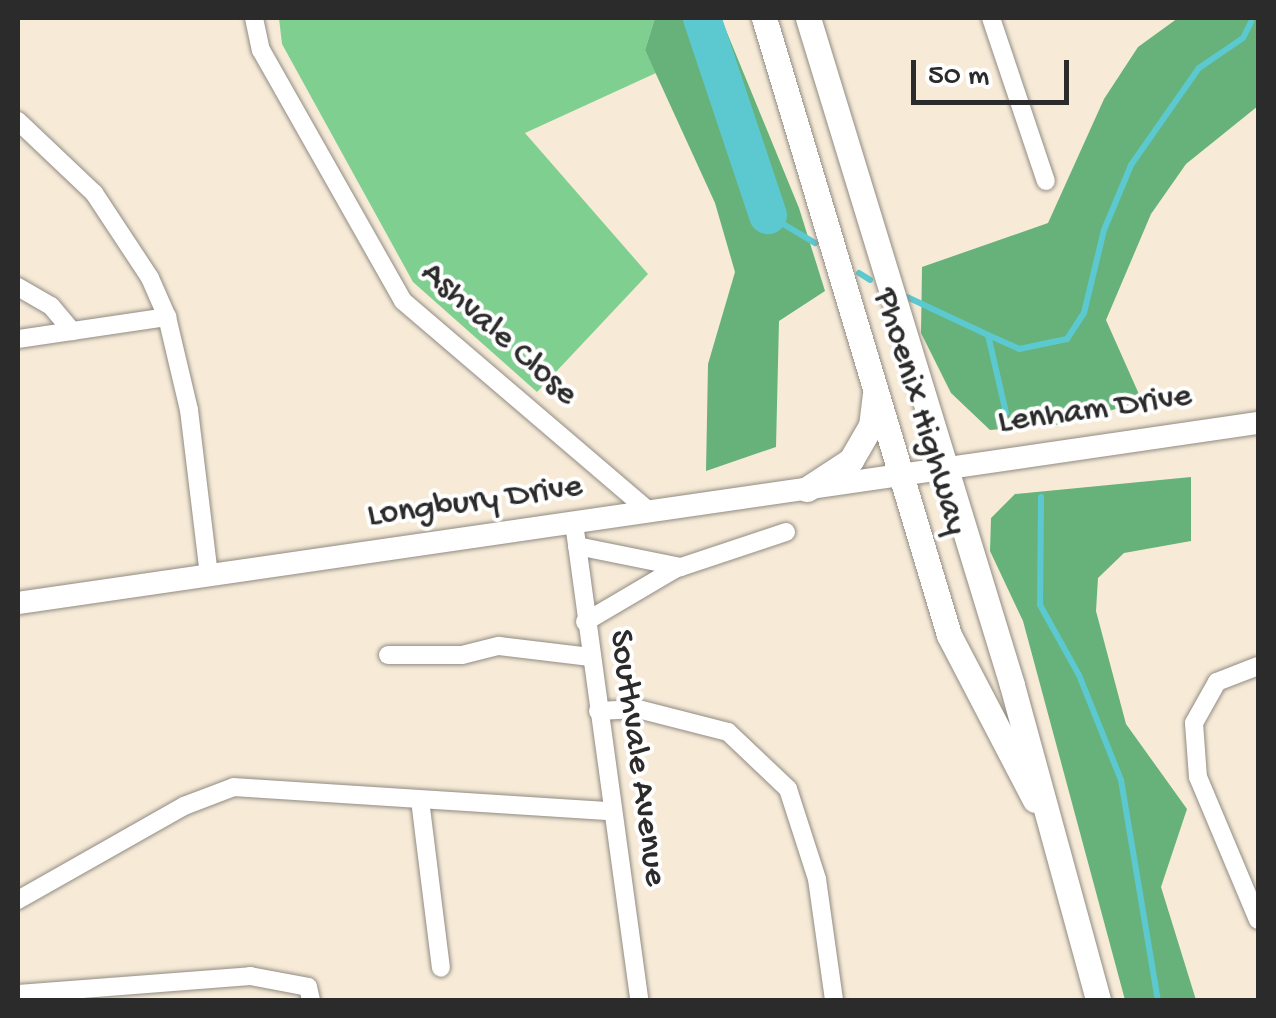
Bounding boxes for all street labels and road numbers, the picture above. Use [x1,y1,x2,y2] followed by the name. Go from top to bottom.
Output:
[411,253,585,417] street label: Ashvale Close
[862,284,976,540] street label: Phoenix Highway
[995,377,1195,445] street label: Lenham Drive
[365,467,585,539] street label: Longbury Drive
[597,627,675,889] street label: Southvale Avenue

